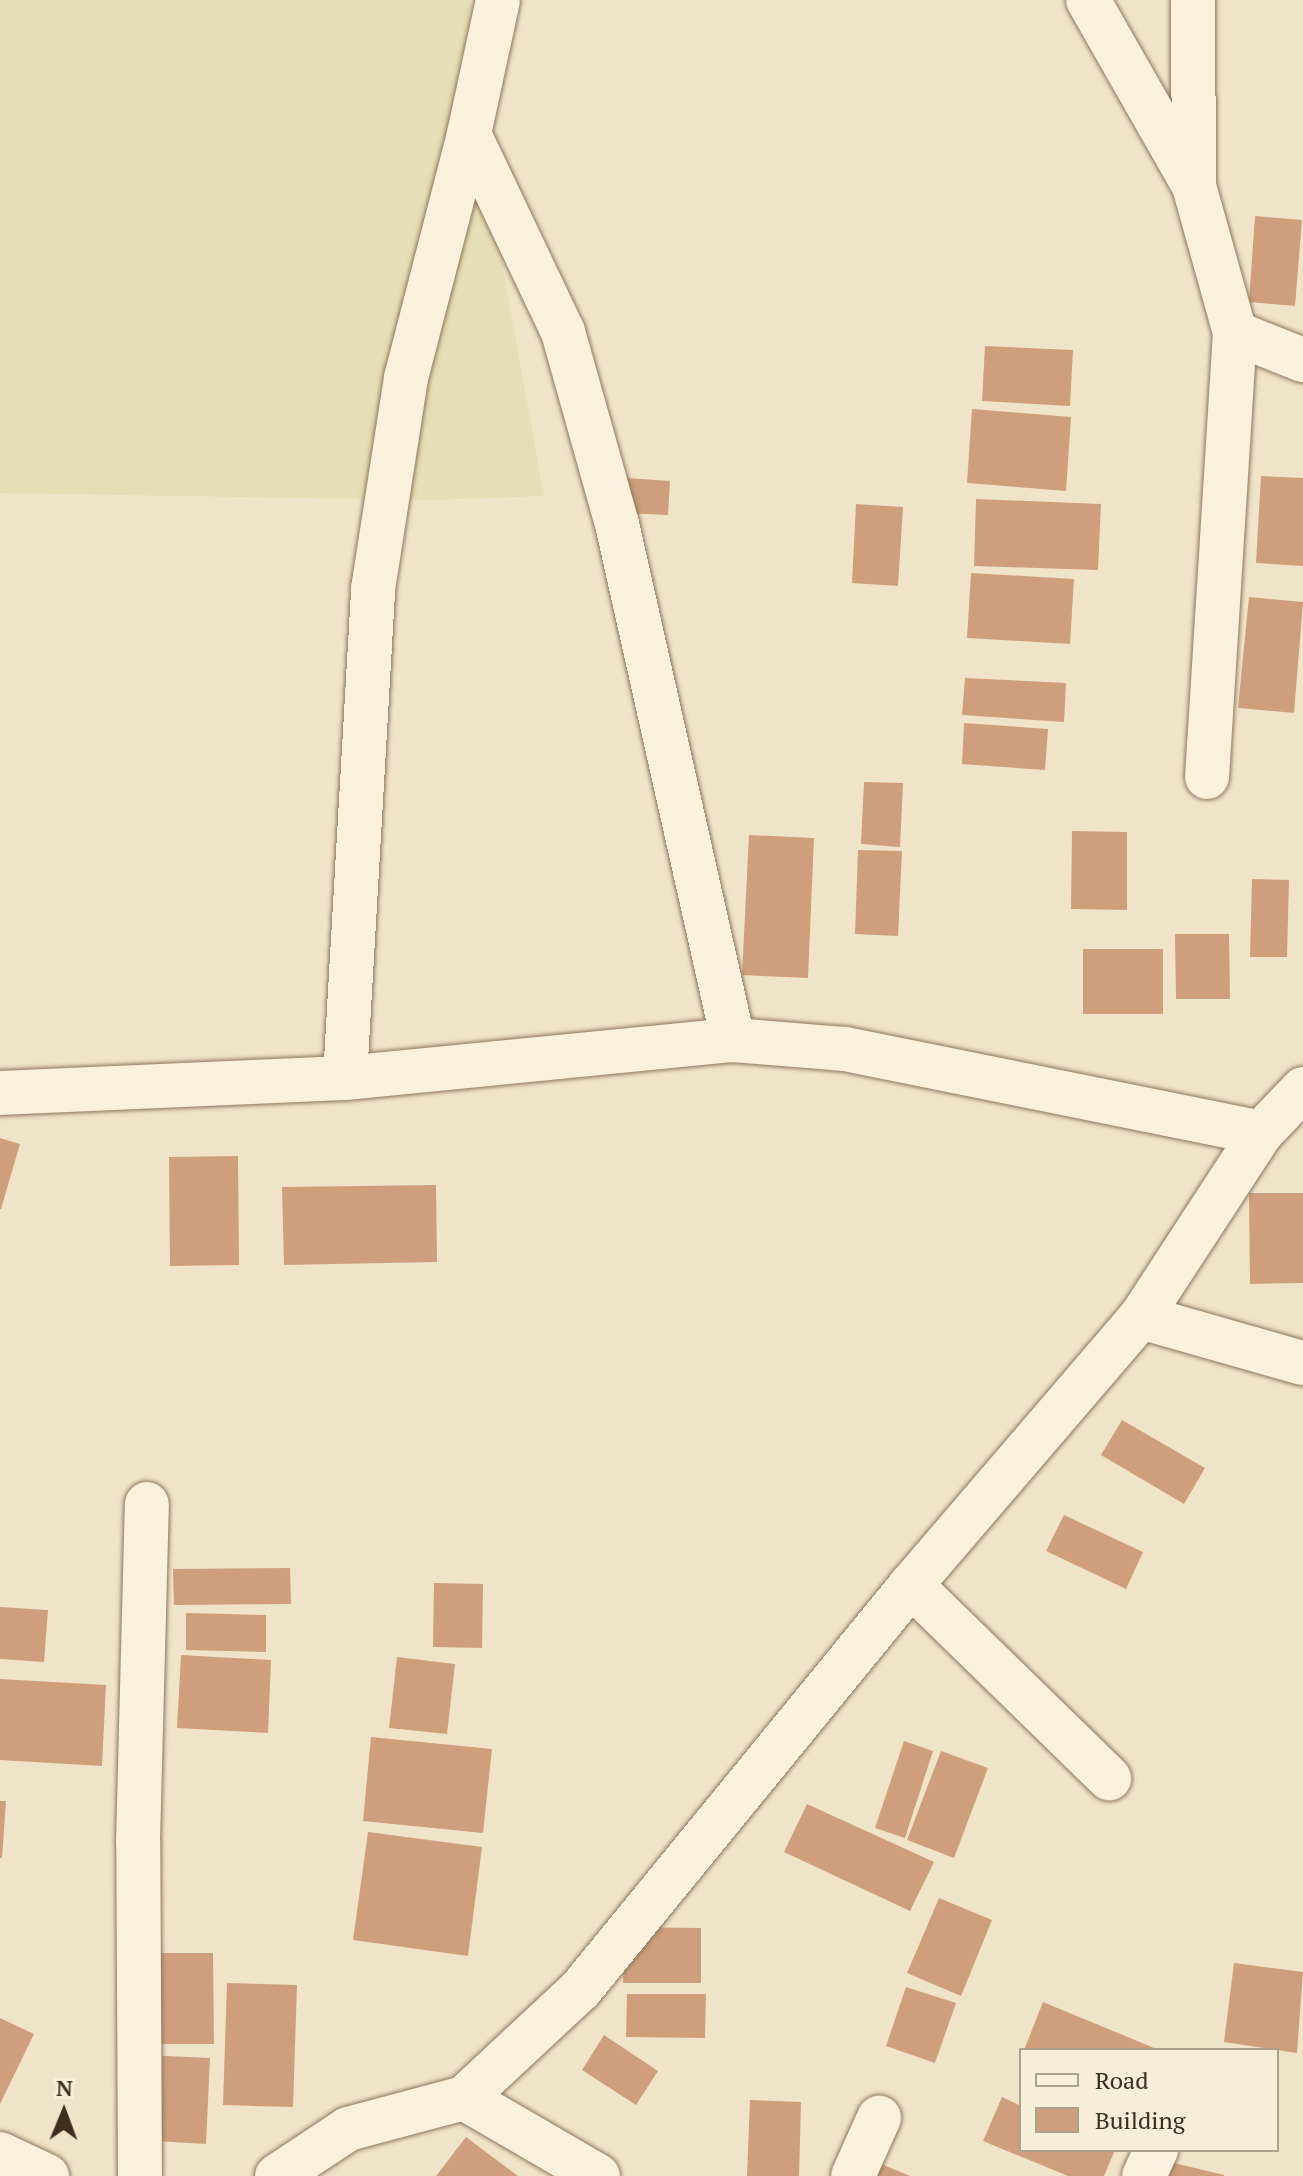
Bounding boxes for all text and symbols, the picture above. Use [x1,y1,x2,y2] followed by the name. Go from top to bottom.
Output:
[1019,2048,1279,2152] legend
[1095,2064,1149,2096] text: Road
[24,2072,104,2152] north arrow
[56,2073,73,2102] text: N
[1095,2104,1185,2136] text: Building

